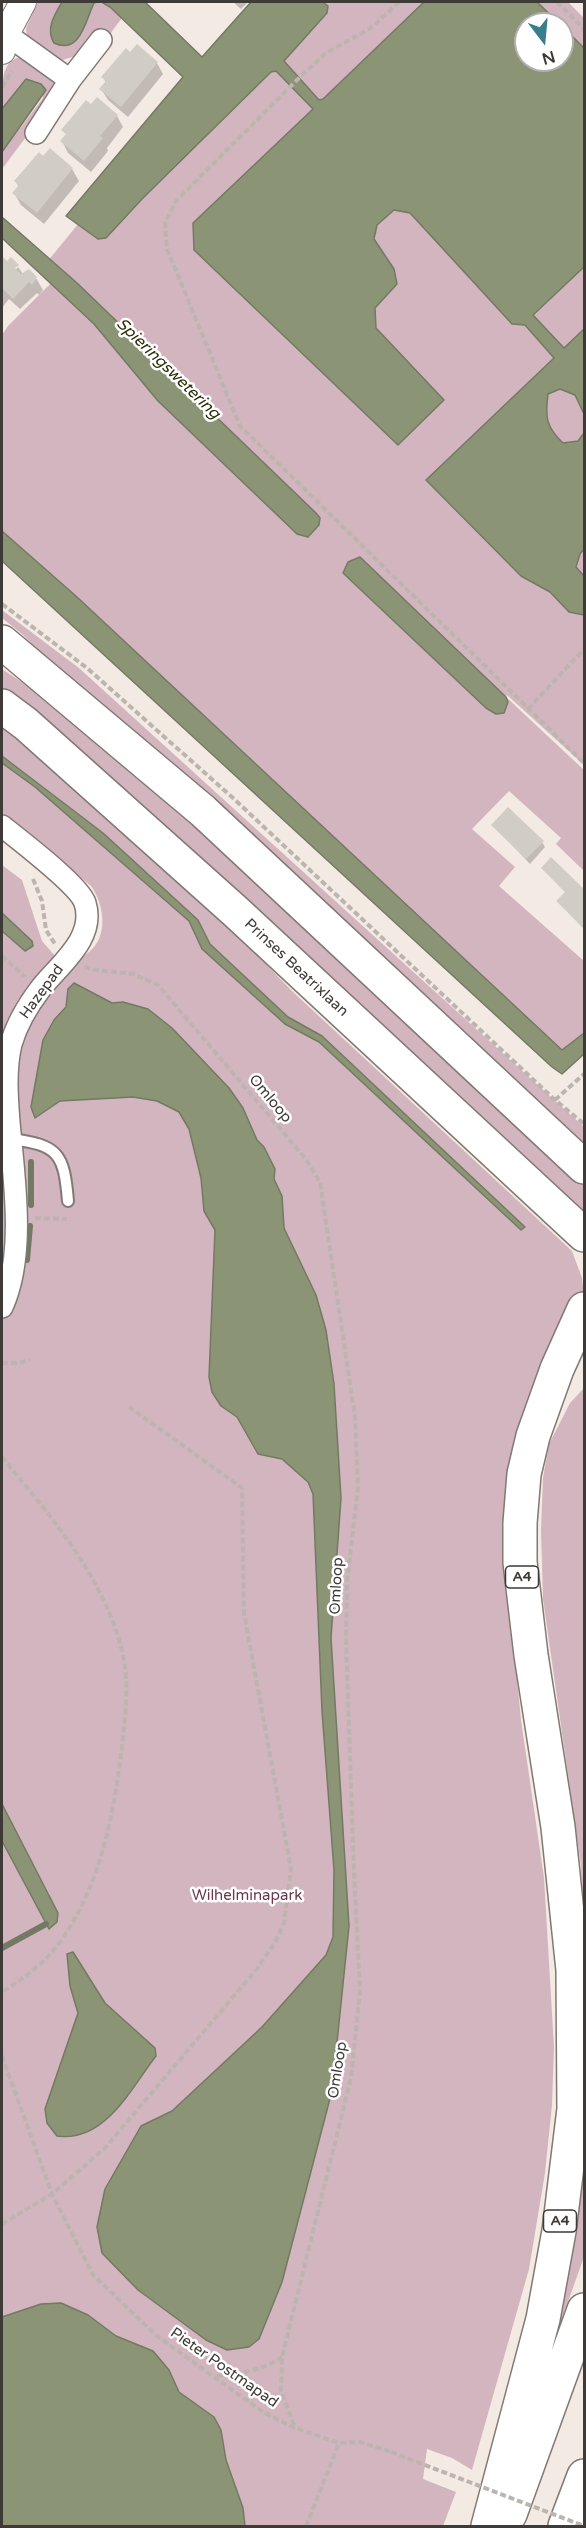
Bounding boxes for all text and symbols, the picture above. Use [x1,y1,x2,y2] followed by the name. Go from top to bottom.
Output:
[514,12,574,72] north arrow
[539,46,557,69] text: N
[112,314,224,424] water label: Spieringswetering
[240,915,352,1021] street label: Prinses Beatrixlaan
[16,961,68,1023] street label: Hazepad
[245,1071,295,1127] street label: Omloop
[327,1557,347,1615] street label: Omloop
[506,1566,538,1588] road number: A4
[192,1887,302,1905] park label: Wilhelminapark
[325,2040,351,2100] street label: Omloop
[544,2210,576,2232] road number: A4
[167,2324,281,2412] street label: Pieter Postmapad

